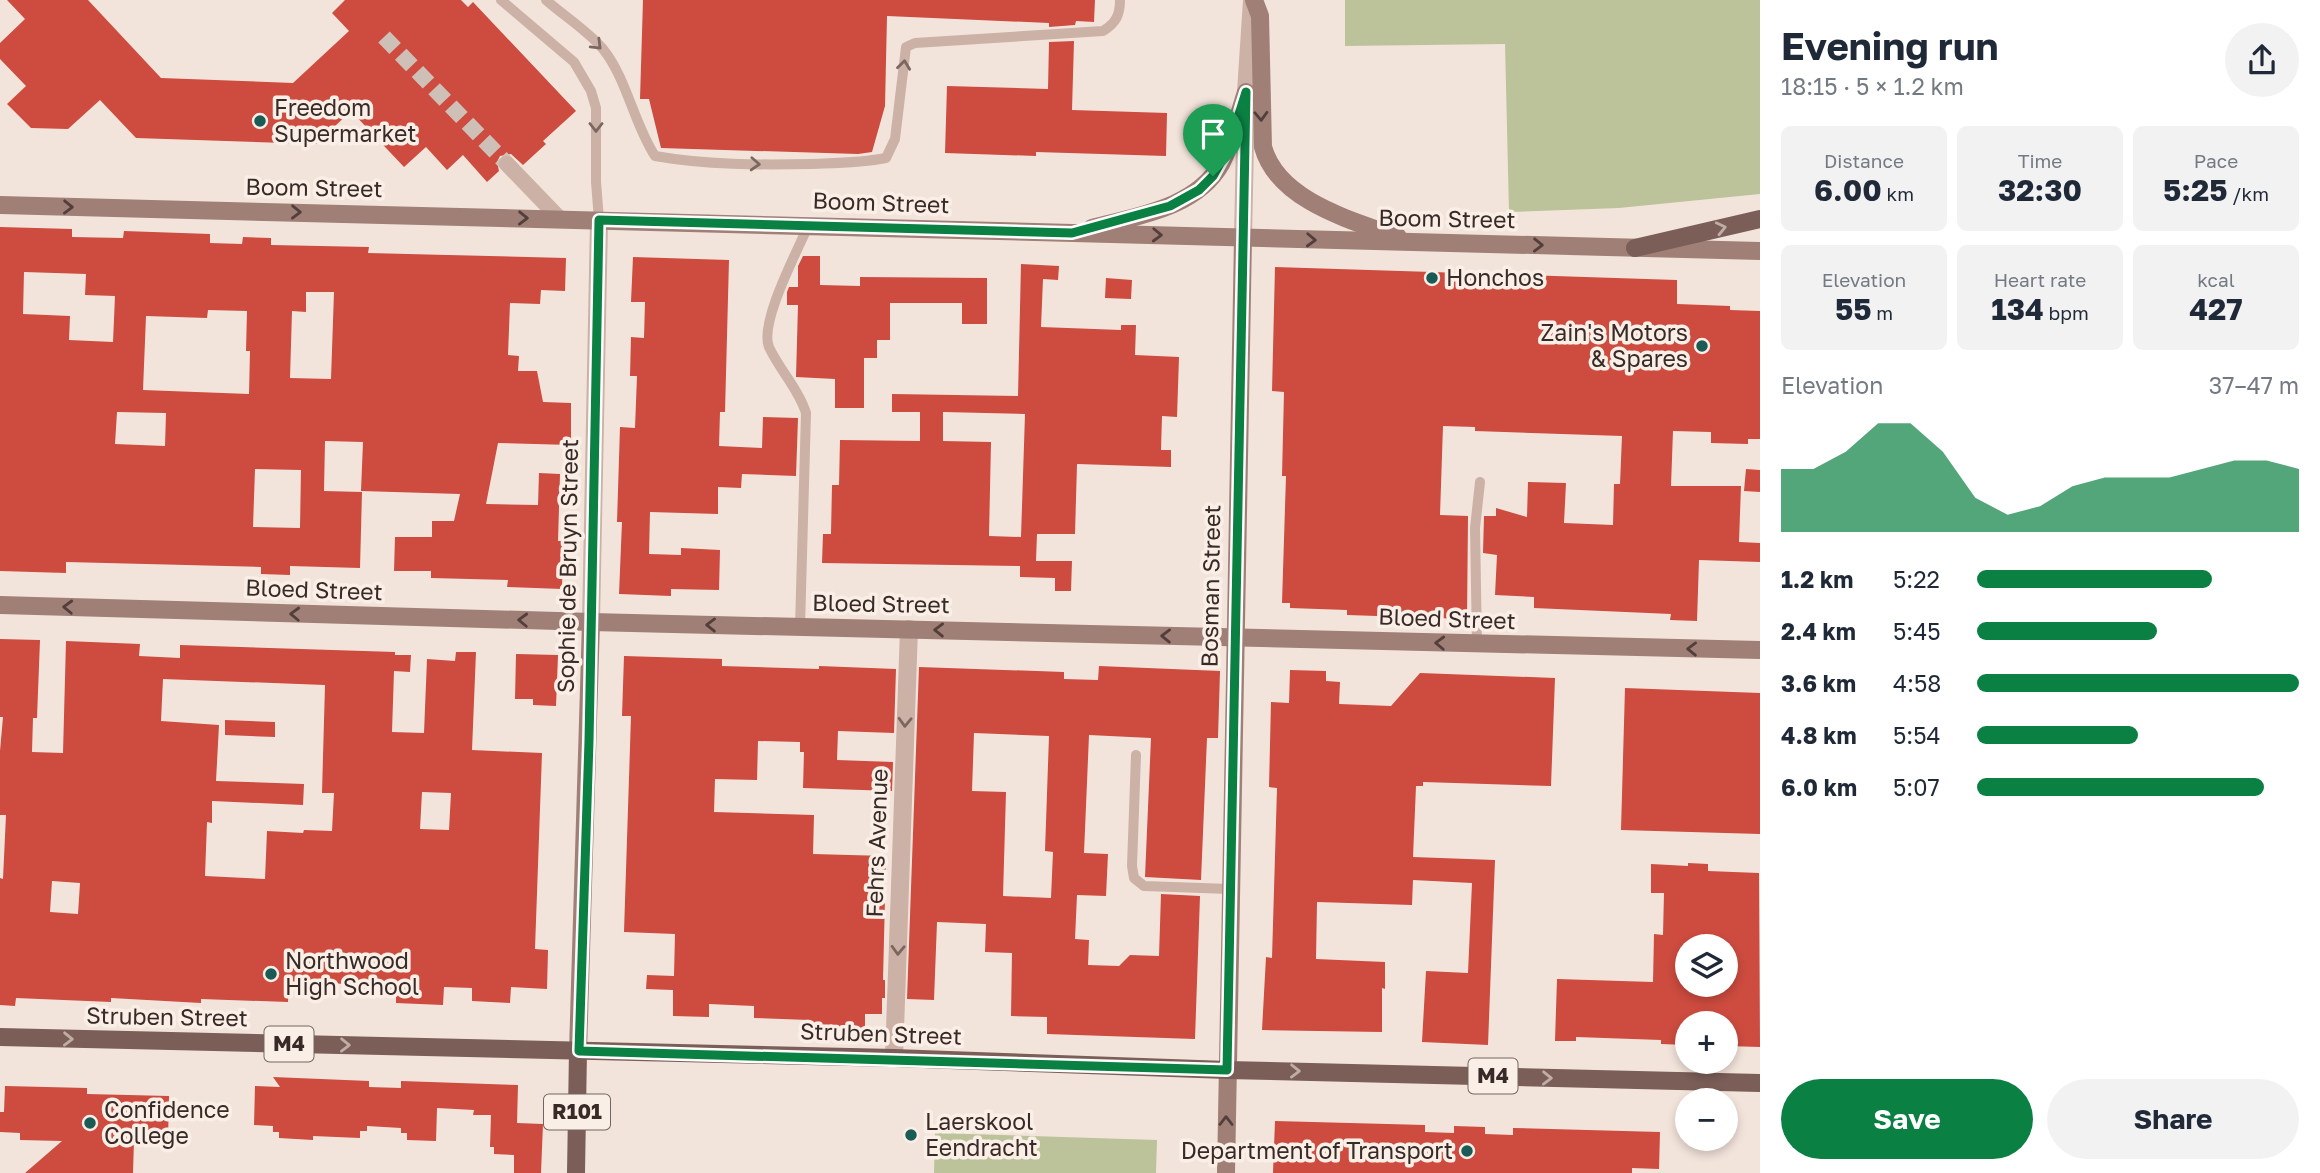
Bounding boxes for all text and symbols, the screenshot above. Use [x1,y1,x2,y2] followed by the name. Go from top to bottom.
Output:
[1781,23,1999,68] text: Evening run
[2225,23,2299,97] button: share
[589,36,602,49] one-way arrow
[896,59,911,70] one-way arrow
[1781,72,1964,100] text: 18:15 · 5 × 1.2 km
[274,93,417,147] place label: Freedom Supermarket
[1183,104,1243,176] pin
[1254,111,1269,122] one-way arrow
[252,113,268,129] marker: Freedom Supermarket
[1194,115,1232,153] icon: arrive
[588,122,604,133] one-way arrow
[1824,149,1904,172] text: Distance
[2018,149,2062,172] text: Time
[2194,149,2238,172] text: Pace
[750,157,761,172] one-way arrow
[245,172,383,202] street label: Boom Street
[1814,172,1882,208] text: 6.00
[1998,172,2082,208] text: 32:30
[2163,172,2228,208] text: 5:25
[1882,182,1914,205] text: km
[2228,182,2269,205] text: /km
[812,186,950,218] street label: Boom Street
[63,199,74,215] one-way arrow
[1378,203,1516,233] street label: Boom Street
[290,205,301,220] one-way arrow
[518,210,529,226] one-way arrow
[1715,222,1727,236] one-way arrow
[1152,228,1163,243] one-way arrow
[1306,232,1317,247] one-way arrow
[1533,238,1544,253] one-way arrow
[1446,263,1544,291] place label: Honchos
[1822,268,1906,291] text: Elevation
[1994,268,2086,291] text: Heart rate
[2197,268,2235,291] text: kcal
[1424,270,1440,286] marker: Honchos
[1835,291,1872,327] text: 55
[1991,291,2044,327] text: 134
[2189,291,2243,327] text: 427
[1872,301,1893,324] text: m
[2044,301,2089,324] text: bpm
[1540,318,1688,372] place label: Zain's Motors & Spares
[1694,338,1710,354] marker: Zain's Motors & Spares
[1781,371,1883,399] text: Elevation
[2209,371,2299,399] text: 37–47 m
[551,439,583,693] street label: Sophie de Bruyn Street
[1195,504,1225,668] street label: Bosman Street
[1781,565,1853,593] text: 1.2 km
[1893,565,1940,593] text: 5:22
[245,573,383,605] street label: Bloed Street
[812,588,950,618] street label: Bloed Street
[62,599,73,615] one-way arrow
[1378,602,1516,634] street label: Bloed Street
[290,606,301,621] one-way arrow
[517,613,528,628] one-way arrow
[706,617,716,633] one-way arrow
[1781,617,1856,645] text: 2.4 km
[1893,617,1941,645] text: 5:45
[933,623,944,638] one-way arrow
[1161,628,1172,643] one-way arrow
[1434,636,1445,651] one-way arrow
[1686,641,1697,657] one-way arrow
[1781,669,1856,697] text: 3.6 km
[1893,669,1941,697] text: 4:58
[898,717,913,728] one-way arrow
[1781,721,1857,749] text: 4.8 km
[1893,721,1941,749] text: 5:54
[859,768,893,918] street label: Fehrs Avenue
[1781,773,1857,801] text: 6.0 km
[1893,773,1940,801] text: 5:07
[1675,934,1738,1151] map controls
[1675,934,1738,997] button: layers
[890,945,906,955] one-way arrow
[285,946,419,1000] place label: Northwood High School
[263,966,279,982] marker: Northwood High School
[86,1001,248,1031] street label: Struben Street
[1675,1011,1738,1074] button: +
[800,1016,962,1050] street label: Struben Street
[264,1026,314,1062] road number: M4
[63,1031,74,1047] one-way arrow
[339,1038,350,1053] one-way arrow
[1468,1058,1518,1094] road number: M4
[1290,1064,1301,1079] one-way arrow
[1542,1070,1553,1085] one-way arrow
[1781,1079,2033,1159] button: Save
[2047,1079,2299,1159] button: Share
[1675,1088,1738,1151] button: −
[544,1094,610,1130] road number: R101
[104,1095,230,1149] place label: Confidence College
[925,1107,1038,1161] place label: Laerskool Eendracht
[82,1115,98,1131] marker: Confidence College
[1218,1116,1234,1126] one-way arrow
[903,1127,919,1143] marker: Laerskool Eendracht
[1181,1136,1453,1164] place label: Department of Transport
[1459,1143,1475,1159] marker: Department of Transport

